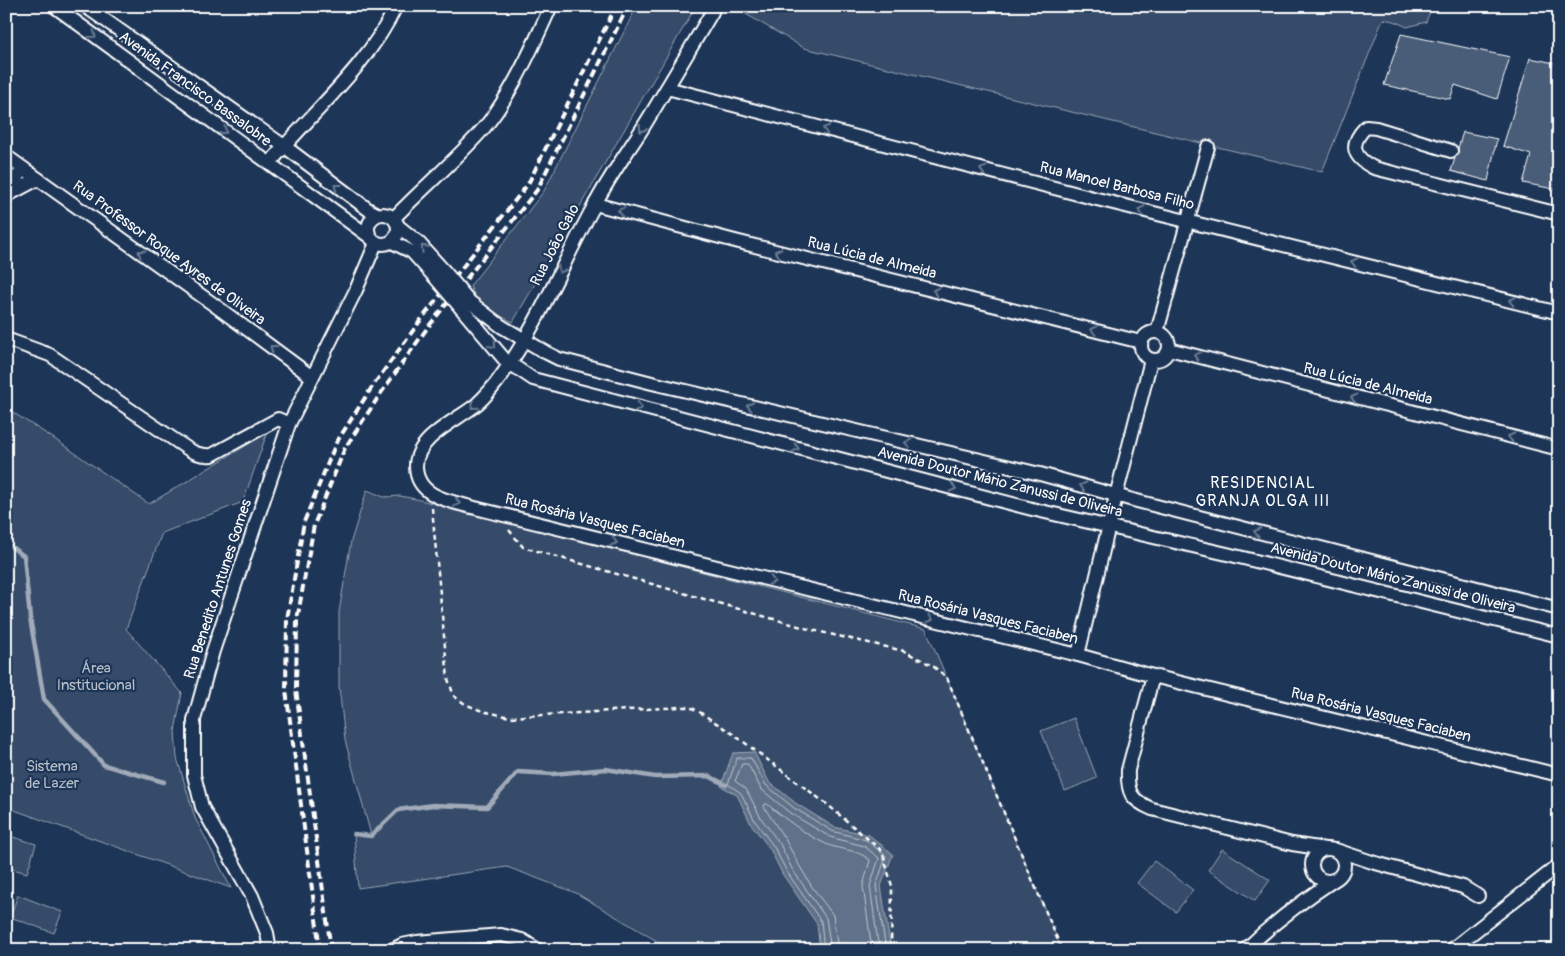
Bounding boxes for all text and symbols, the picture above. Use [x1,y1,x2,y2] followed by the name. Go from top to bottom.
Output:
[115,27,276,151] street label: Avenida Francisco Bassalobre
[87,29,97,38] one-way arrow
[219,124,228,134] one-way arrow
[638,124,648,133] one-way arrow
[821,124,830,135] one-way arrow
[1038,158,1196,214] street label: Rua Manoel Barbosa Filho
[980,165,988,175] one-way arrow
[69,177,269,329] street label: Rua Professor Roque Ayres de Oliveira
[334,184,343,192] one-way arrow
[526,201,584,289] street label: Rua João Galo
[1136,205,1145,216] one-way arrow
[617,206,626,217] one-way arrow
[805,233,939,283] street label: Rua Lúcia de Almeida
[420,245,429,254] one-way arrow
[774,247,783,258] one-way arrow
[137,250,147,259] one-way arrow
[1349,257,1358,268] one-way arrow
[557,265,567,274] one-way arrow
[932,286,941,297] one-way arrow
[1507,296,1516,307] one-way arrow
[1089,325,1098,336] one-way arrow
[487,339,495,348] one-way arrow
[269,345,279,354] one-way arrow
[1192,351,1201,362] one-way arrow
[1301,359,1435,409] street label: Rua Lúcia de Almeida
[1350,393,1358,403] one-way arrow
[470,400,479,409] one-way arrow
[634,401,643,412] one-way arrow
[746,401,755,412] one-way arrow
[1508,433,1516,443] one-way arrow
[904,438,913,449] one-way arrow
[791,442,799,452] one-way arrow
[875,442,1125,522] street label: Avenida Doutor Mário Zanussi de Oliveira
[1196,473,1330,511] district label: RESIDENCIAL GRANJA OLGA III
[949,482,958,493] one-way arrow
[1079,482,1088,492] one-way arrow
[503,489,687,553] street label: Rua Rosária Vasques Faciaben
[180,496,256,681] street label: Rua Benedito Antunes Gomes
[452,497,460,507] one-way arrow
[1254,527,1262,537] one-way arrow
[610,536,619,547] one-way arrow
[1268,538,1518,618] street label: Avenida Doutor Mário Zanussi de Oliveira
[768,575,777,586] one-way arrow
[896,585,1080,649] street label: Rua Rosária Vasques Faciaben
[926,613,935,624] one-way arrow
[57,659,135,695] park label: Área Institucional
[1289,683,1473,747] street label: Rua Rosária Vasques Faciaben
[25,757,80,793] park label: Sistema de Lazer

